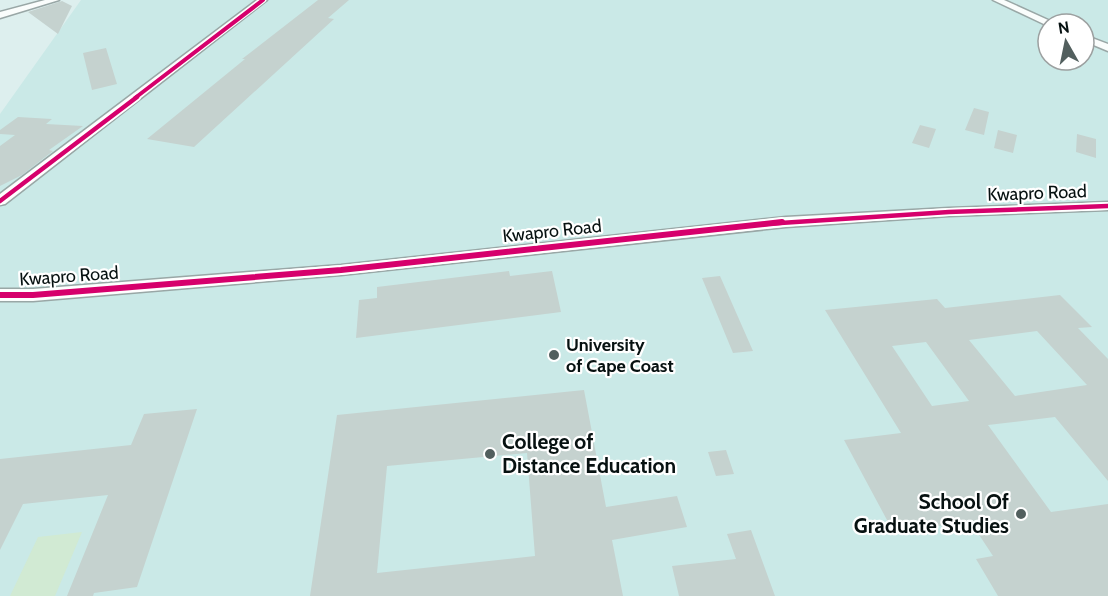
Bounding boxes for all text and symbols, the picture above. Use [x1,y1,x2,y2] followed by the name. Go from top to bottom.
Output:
[1036,12,1096,72] north arrow
[1057,17,1071,38] text: N
[987,180,1087,206] street label: Kwapro Road
[501,215,603,247] street label: Kwapro Road
[19,262,119,290] street label: Kwapro Road
[566,334,674,377] place label: University of Cape Coast
[547,348,561,362] marker: University of Cape Coast
[502,429,676,478] place label: College of Distance Education
[483,447,497,461] marker: College of Distance Education
[854,489,1009,538] place label: School Of Graduate Studies
[1014,507,1028,521] marker: School Of Graduate Studies

